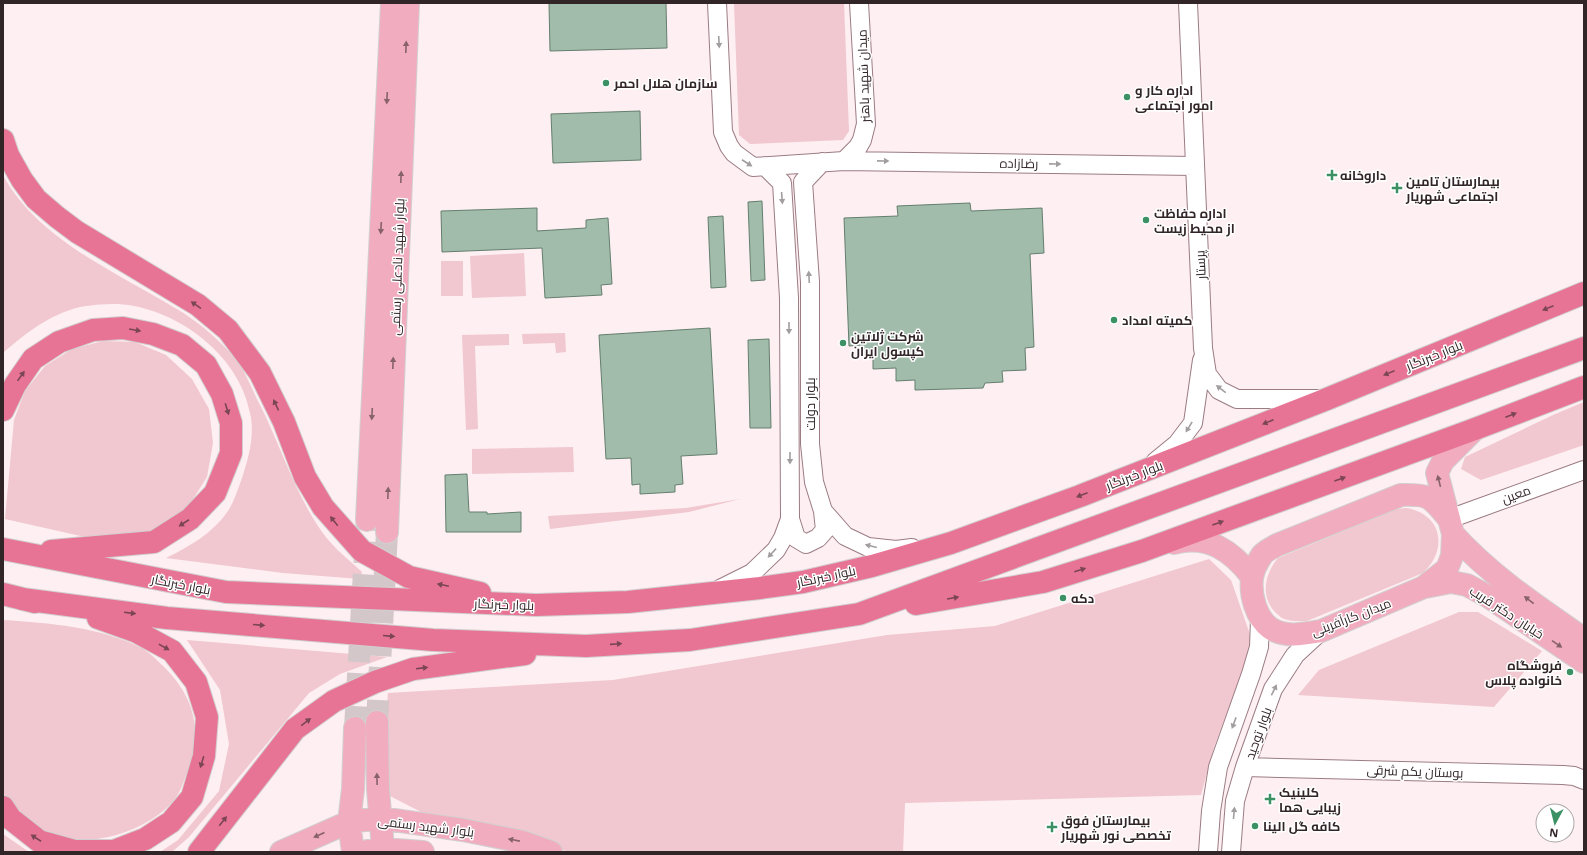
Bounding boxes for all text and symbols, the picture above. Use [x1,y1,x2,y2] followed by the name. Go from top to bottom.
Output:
[852,29,874,124] street label: میدان شهید باهنر
[715,36,722,48] one-way arrow
[403,40,409,53] one-way arrow
[613,74,718,92] place label: سازمان هلال احمر
[601,78,611,88] marker: سازمان هلال احمر
[1135,81,1213,114] place label: اداره کار و امور اجتماعی
[384,92,391,104] one-way arrow
[1122,92,1132,102] marker: اداره کار و امور اجتماعی
[999,154,1039,172] street label: رضازاده
[877,158,889,165] one-way arrow
[741,159,752,166] one-way arrow
[1049,161,1062,167] one-way arrow
[1340,166,1386,184] place label: داروخانه
[1327,170,1337,180] marker: داروخانه
[397,171,404,183] one-way arrow
[1405,172,1500,205] place label: بیمارستان تامین اجتماعی شهریار
[1391,182,1403,194] marker: بیمارستان تامین اجتماعی شهریار
[779,192,786,204] one-way arrow
[386,198,408,336] street label: بلوار شهید نادعلی رستمی
[1154,204,1235,237] place label: اداره حفاظت از محیط زیست
[1141,215,1151,225] marker: اداره حفاظت از محیط زیست
[378,222,384,235] one-way arrow
[1190,249,1211,281] street label: پرستار
[806,271,813,283] one-way arrow
[191,301,202,309] one-way arrow
[1542,305,1553,311] one-way arrow
[1122,311,1192,329] place label: کمیته امداد
[1109,315,1119,325] marker: کمیته امداد
[786,322,792,335] one-way arrow
[851,327,924,361] place label: شرکت ژلاتین کپسول ایران
[129,328,141,334] one-way arrow
[1402,335,1465,375] street label: بلوار خبرنگار
[838,338,848,348] marker: شرکت ژلاتین کپسول ایران
[390,357,397,369] one-way arrow
[17,370,25,381] one-way arrow
[1382,371,1394,377] one-way arrow
[801,378,819,430] street label: بلوار دولت
[1215,385,1226,393] one-way arrow
[273,399,279,411] one-way arrow
[224,404,230,416] one-way arrow
[369,408,375,421] one-way arrow
[1506,412,1518,418] one-way arrow
[1263,419,1274,425] one-way arrow
[1186,421,1193,433] one-way arrow
[787,452,793,465] one-way arrow
[1102,456,1165,495] street label: بلوار خبرنگار
[1334,475,1346,481] one-way arrow
[1436,475,1442,487] one-way arrow
[1499,480,1533,508] street label: معین
[385,486,391,499] one-way arrow
[1076,493,1088,499] one-way arrow
[330,515,338,526] one-way arrow
[179,519,190,526] one-way arrow
[1212,520,1224,526] one-way arrow
[864,543,877,549] one-way arrow
[767,548,777,558] one-way arrow
[794,561,857,591] street label: بلوار خبرنگار
[1074,567,1086,573] one-way arrow
[149,569,212,599] street label: بلوار خبرنگار
[437,581,449,587] one-way arrow
[1466,581,1548,643] street label: خیابان دکتر قریب
[1071,589,1094,607] place label: دکه
[1058,593,1068,603] marker: دکه
[473,594,534,614] street label: بلوار خبرنگار
[1309,594,1393,640] street label: میدان کارآفرینی
[947,595,959,601] one-way arrow
[1524,596,1535,605] one-way arrow
[124,610,136,616] one-way arrow
[253,622,265,629] one-way arrow
[383,633,395,640] one-way arrow
[1551,640,1562,648] one-way arrow
[610,641,623,648] one-way arrow
[158,643,170,650] one-way arrow
[1485,656,1562,690] place label: فروشگاه خانواده پلاس
[416,665,428,671] one-way arrow
[1565,667,1575,677] marker: فروشگاه خانواده پلاس
[1271,684,1277,696] one-way arrow
[1240,704,1276,762] street label: بلوار توحید
[300,718,311,726] one-way arrow
[1230,718,1236,730] one-way arrow
[199,756,205,768] one-way arrow
[1366,760,1464,783] street label: بوستان یکم شرقی
[374,772,380,785] one-way arrow
[1279,783,1341,816] place label: کلینیک زیبایی هما
[1264,793,1276,805] marker: کلینیک زیبایی هما
[1535,803,1575,843] north arrow
[1231,807,1238,819] one-way arrow
[377,811,475,841] street label: بلوار شهید رستمی
[1060,811,1171,844] place label: بیمارستان فوق تخصصی نور شهریار
[218,816,227,827] one-way arrow
[1263,817,1340,835] place label: کافه گل الینا
[1046,821,1058,833] marker: بیمارستان فوق تخصصی نور شهریار
[1250,821,1260,831] marker: کافه گل الینا
[1548,825,1559,841] text: N
[312,833,324,839] one-way arrow
[31,834,41,842] one-way arrow
[508,836,520,842] one-way arrow

